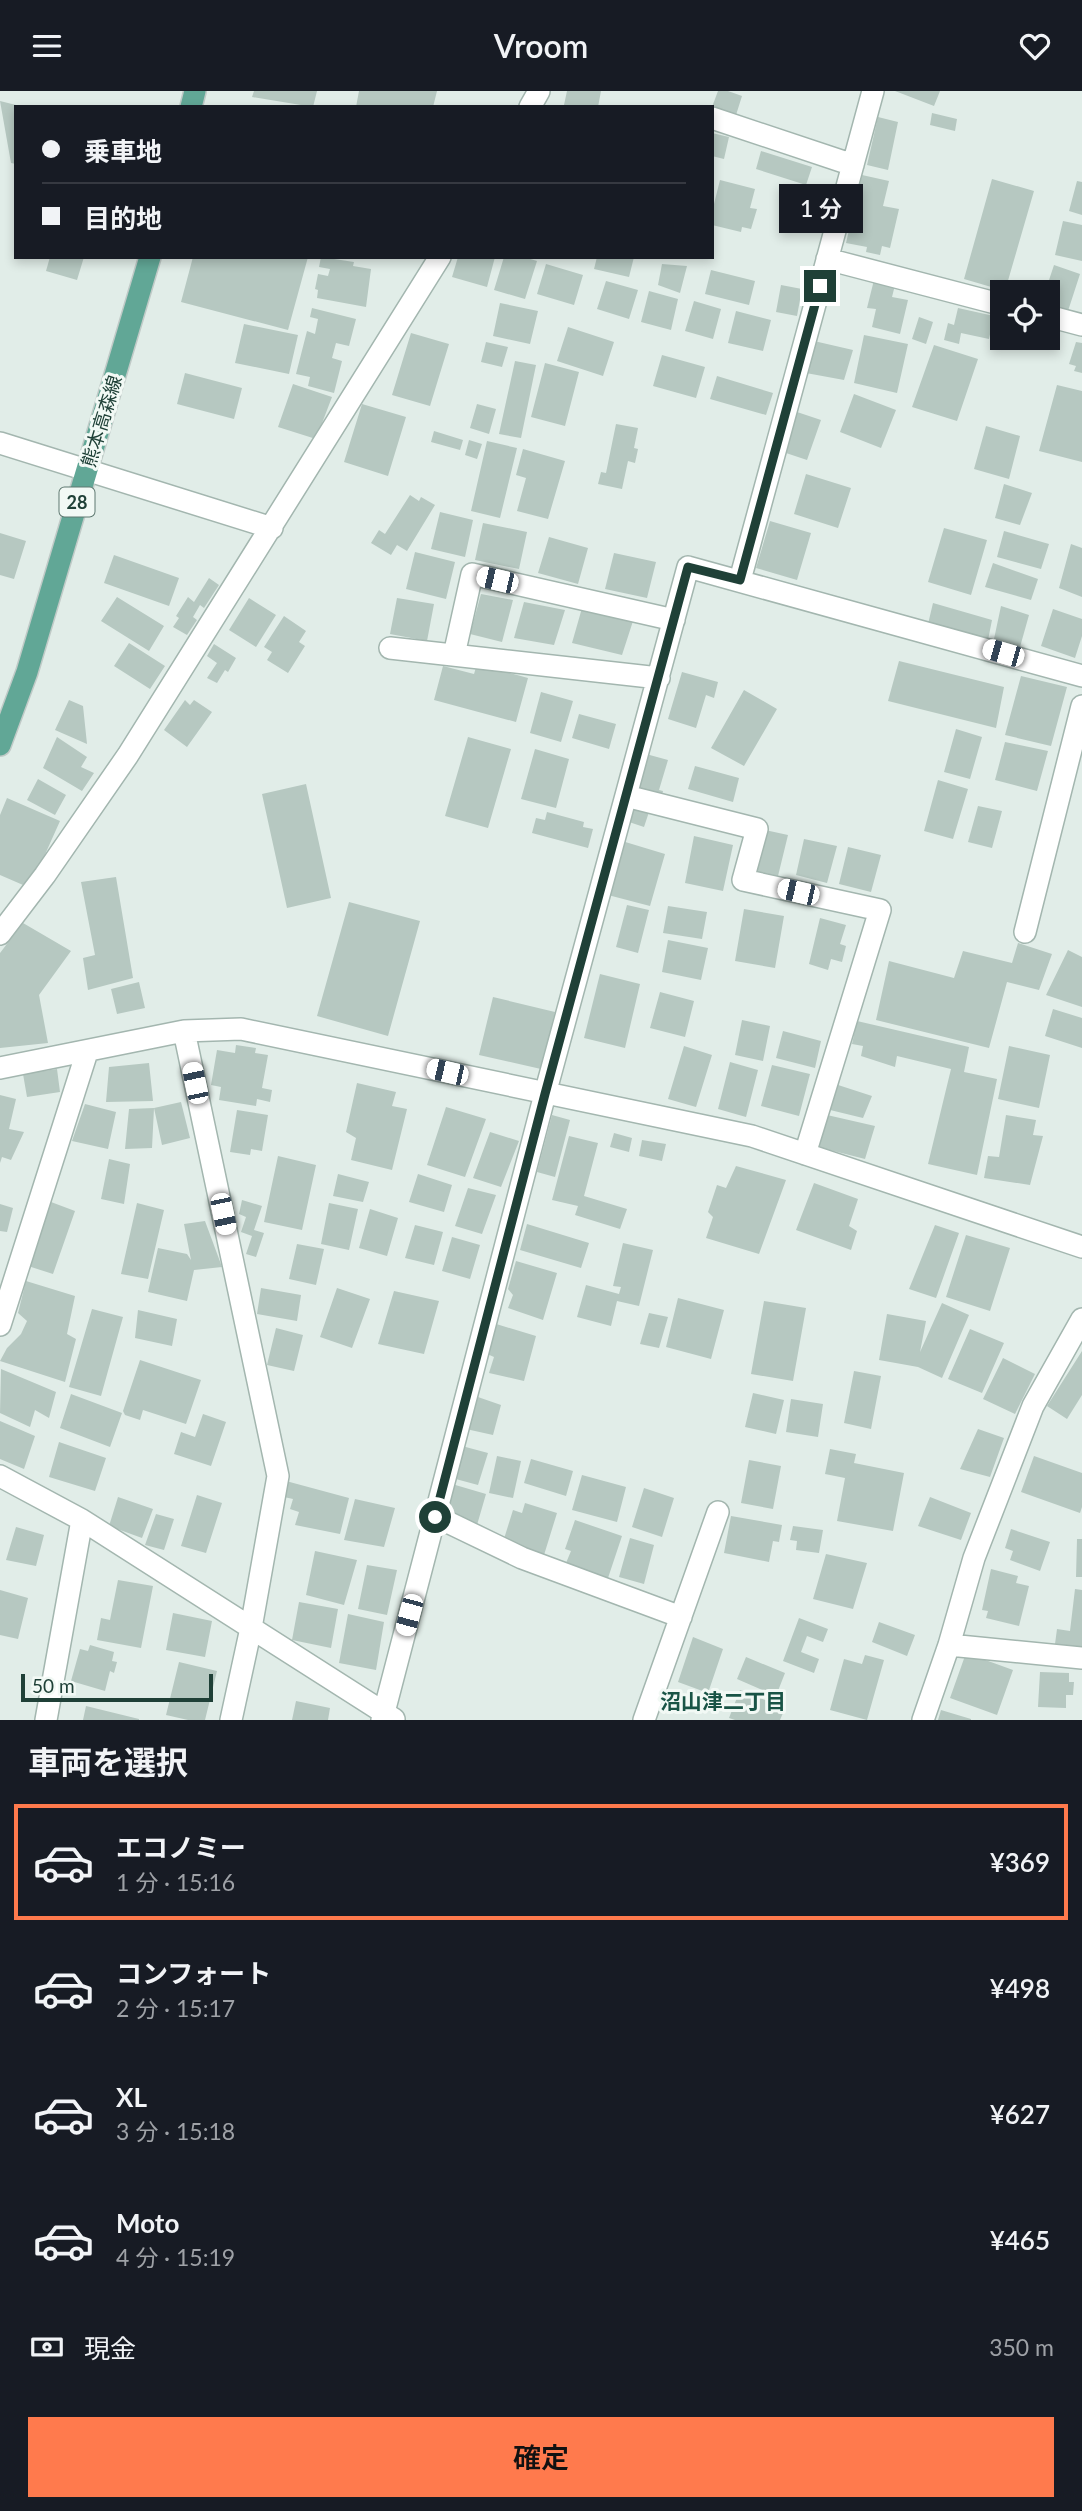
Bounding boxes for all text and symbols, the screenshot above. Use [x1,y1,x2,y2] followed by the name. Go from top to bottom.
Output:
[494,26,588,65] text: Vroom
[28,27,66,65] icon: menu
[1016,27,1054,65] icon: heart
[84,135,162,167] text: 乗車地
[778,185,862,233] callout: 1 分
[800,194,842,222] text: 1 分
[84,202,162,234] text: 目的地
[804,270,836,302] route end
[990,280,1060,350] map controls
[990,280,1060,350] button: locate
[76,372,126,470] street label: 熊本高森線
[60,487,94,517] road number: 28
[475,565,520,595] car
[980,637,1027,669] car
[776,877,821,907] car
[425,1057,470,1087] car
[181,1060,210,1106] car
[209,1191,238,1237] car
[419,1501,451,1533] route start
[394,1592,425,1638] car
[21,1671,214,1703] scale bar
[32,1674,75,1697] text: 50 m
[660,1688,786,1713] district label: 沼山津二丁目
[28,1742,188,1781] text: 車両を選択
[32,1831,95,1894] icon: car
[116,1831,246,1863] text: エコノミー
[990,1846,1050,1878] text: ¥369
[116,1868,235,1896] text: 1 分 · 15:16
[32,1957,95,2020] icon: car
[116,1957,271,1989] text: コンフォート
[990,1972,1050,2004] text: ¥498
[116,1994,235,2022] text: 2 分 · 15:17
[116,2081,147,2113] text: XL
[32,2083,95,2146] icon: car
[990,2098,1050,2130] text: ¥627
[116,2117,235,2145] text: 3 分 · 15:18
[116,2207,179,2239] text: Moto
[32,2209,95,2272] icon: car
[990,2224,1050,2256] text: ¥465
[116,2243,235,2271] text: 4 分 · 15:19
[28,2328,66,2366] icon: cash
[84,2332,136,2364] text: 現金
[989,2333,1054,2361] text: 350 m
[28,2417,1054,2497] button: 確定

